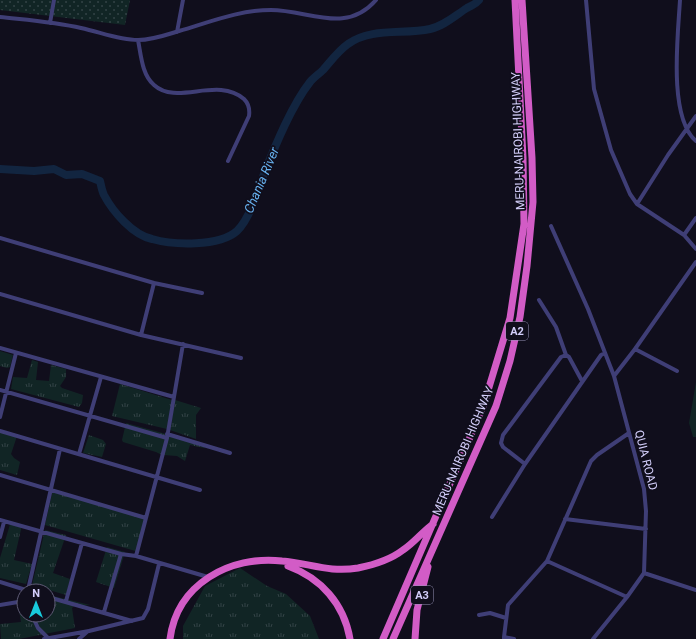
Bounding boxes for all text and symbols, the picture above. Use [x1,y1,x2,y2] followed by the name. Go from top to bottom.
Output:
[509,71,527,210] street label: MERU-NAIROBI HIGHWAY
[241,144,282,215] water label: Chania River
[506,322,528,340] road number: A2
[430,384,497,517] street label: MERU-NAIROBI HIGHWAY
[632,428,660,492] street label: QUIA ROAD
[16,583,56,623] north arrow
[411,586,433,604] road number: A3
[32,587,40,600] text: N

